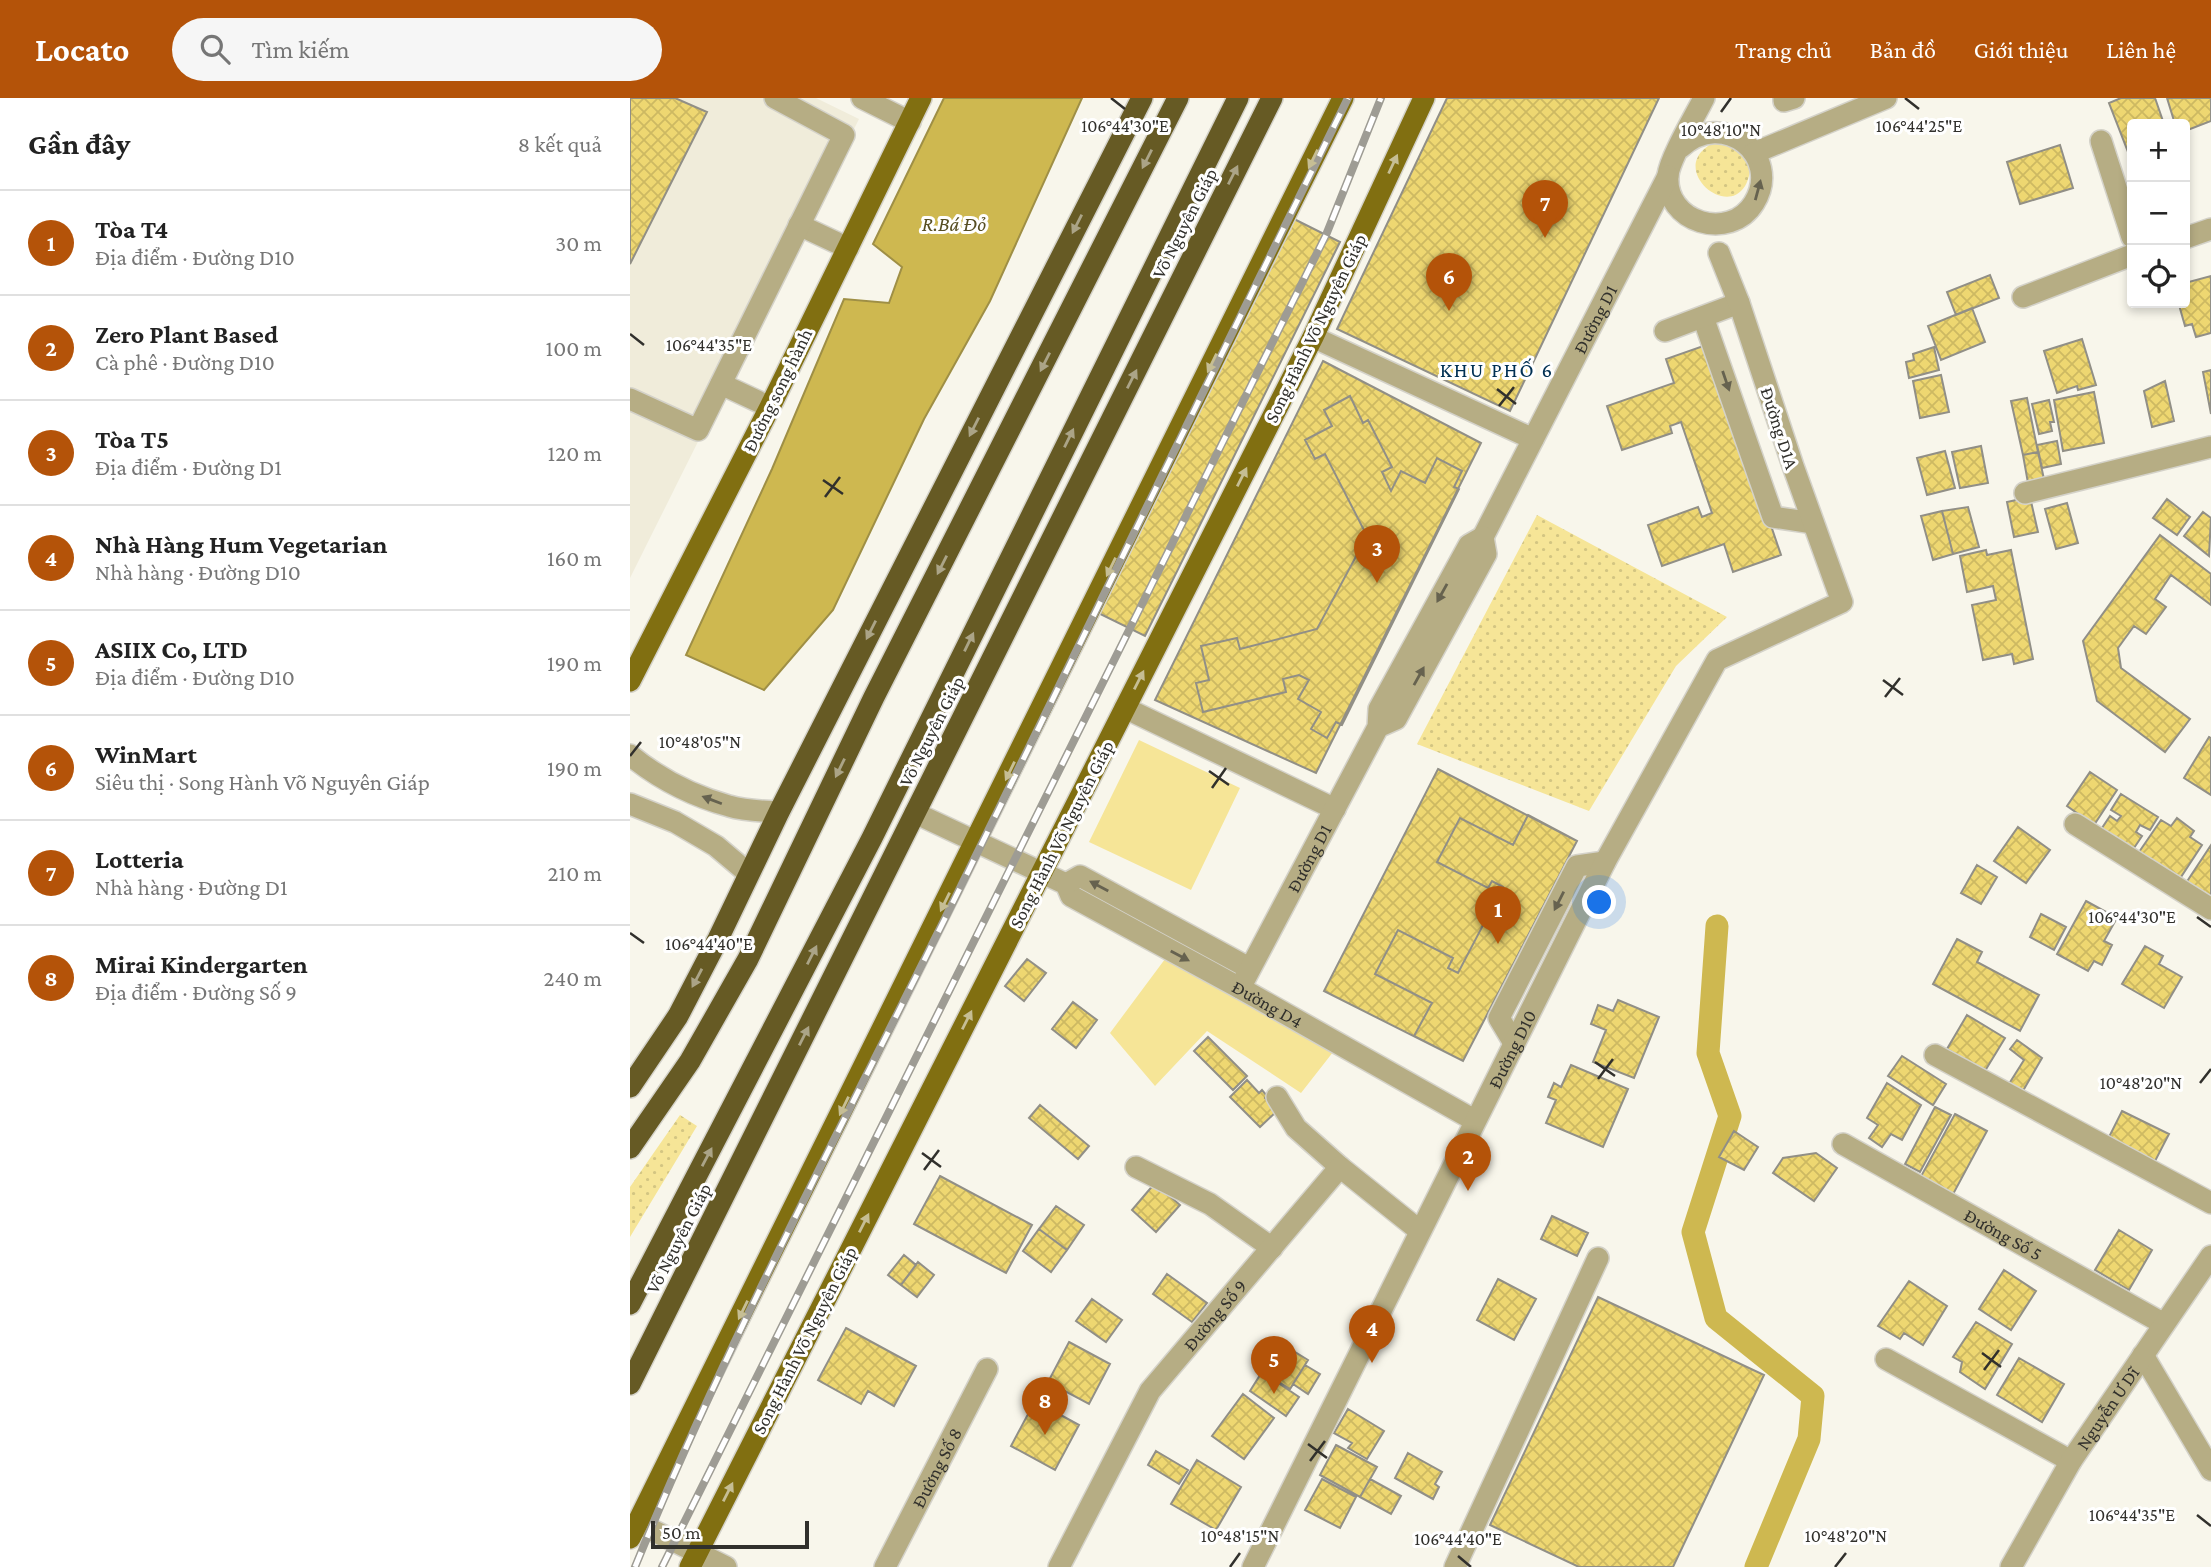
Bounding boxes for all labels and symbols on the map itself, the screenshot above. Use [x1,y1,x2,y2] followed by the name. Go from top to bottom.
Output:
[1081,116,1169,136] text: 106°44'30"E
[1876,116,1962,136] text: 106°44'25"E
[1681,120,1761,140] text: 10°48'10"N
[1142,149,1153,169] one-way arrow
[1307,149,1319,169] one-way arrow
[1387,154,1399,174] one-way arrow
[1148,165,1221,282] street label: Võ Nguyên Giáp
[1228,165,1239,185] one-way arrow
[1753,178,1764,200] one-way arrow
[1522,180,1568,238] pin: 7
[922,212,986,236] water label: R.Bá Đỏ
[1072,214,1083,234] one-way arrow
[1261,230,1370,426] street label: Song Hành Võ Nguyên Giáp
[1426,253,1472,311] pin: 6
[1569,281,1621,357] street label: Đường D1
[739,325,816,455] street label: Đường song hành
[666,335,752,355] text: 106°44'35"E
[1039,352,1050,372] one-way arrow
[1206,353,1218,373] one-way arrow
[1440,358,1554,382] district label: KHU PHỐ 6
[1126,369,1137,389] one-way arrow
[1721,371,1732,392] one-way arrow
[1756,385,1803,472] street label: Đường D1A
[969,417,980,437] one-way arrow
[1064,428,1075,448] one-way arrow
[1235,466,1247,486] one-way arrow
[1354,525,1400,583] pin: 3
[936,555,947,575] one-way arrow
[1106,557,1117,577] one-way arrow
[1437,583,1449,603] one-way arrow
[866,620,877,640] one-way arrow
[963,632,974,652] one-way arrow
[1413,666,1425,685] one-way arrow
[1133,669,1145,689] one-way arrow
[895,673,968,790] street label: Võ Nguyên Giáp
[659,732,741,752] text: 10°48'05"N
[1005,737,1118,931] street label: Song Hành Võ Nguyên Giáp
[834,758,845,778] one-way arrow
[1005,761,1016,781] one-way arrow
[701,795,722,806] one-way arrow
[1283,821,1336,896] street label: Đường D1
[1089,881,1109,892] one-way arrow
[1582,885,1616,919] your location
[1475,886,1521,944] pin: 1
[1553,891,1565,911] one-way arrow
[940,892,951,912] one-way arrow
[2088,907,2176,927] text: 106°44'30"E
[665,934,753,954] text: 106°44'40"E
[807,945,818,965] one-way arrow
[1170,950,1190,961] one-way arrow
[692,968,703,988] one-way arrow
[1229,976,1306,1032] street label: Đường D4
[1484,1007,1540,1092] street label: Đường D10
[961,1010,972,1030] one-way arrow
[798,1026,809,1046] one-way arrow
[2100,1073,2182,1093] text: 10°48'20"N
[839,1096,850,1116] one-way arrow
[1445,1133,1491,1191] pin: 2
[702,1147,713,1167] one-way arrow
[642,1180,715,1297] street label: Võ Nguyên Giáp
[1961,1204,2046,1265] street label: Đường Số 5
[858,1213,869,1233] one-way arrow
[748,1243,861,1437] street label: Song Hành Võ Nguyên Giáp
[1179,1275,1251,1355] street label: Đường Số 9
[738,1300,749,1320] one-way arrow
[1349,1305,1395,1363] pin: 4
[1251,1336,1297,1394] pin: 5
[2072,1362,2144,1454] street label: Nguyễn Ư Dĩ
[1022,1377,1068,1435] pin: 8
[907,1424,966,1511] street label: Đường Số 8
[722,1482,733,1502] one-way arrow
[2089,1505,2175,1525] text: 106°44'35"E
[651,1518,808,1550] scale bar
[1201,1526,1279,1546] text: 10°48'15"N
[1805,1526,1887,1546] text: 10°48'20"N
[1414,1529,1502,1549] text: 106°44'40"E

